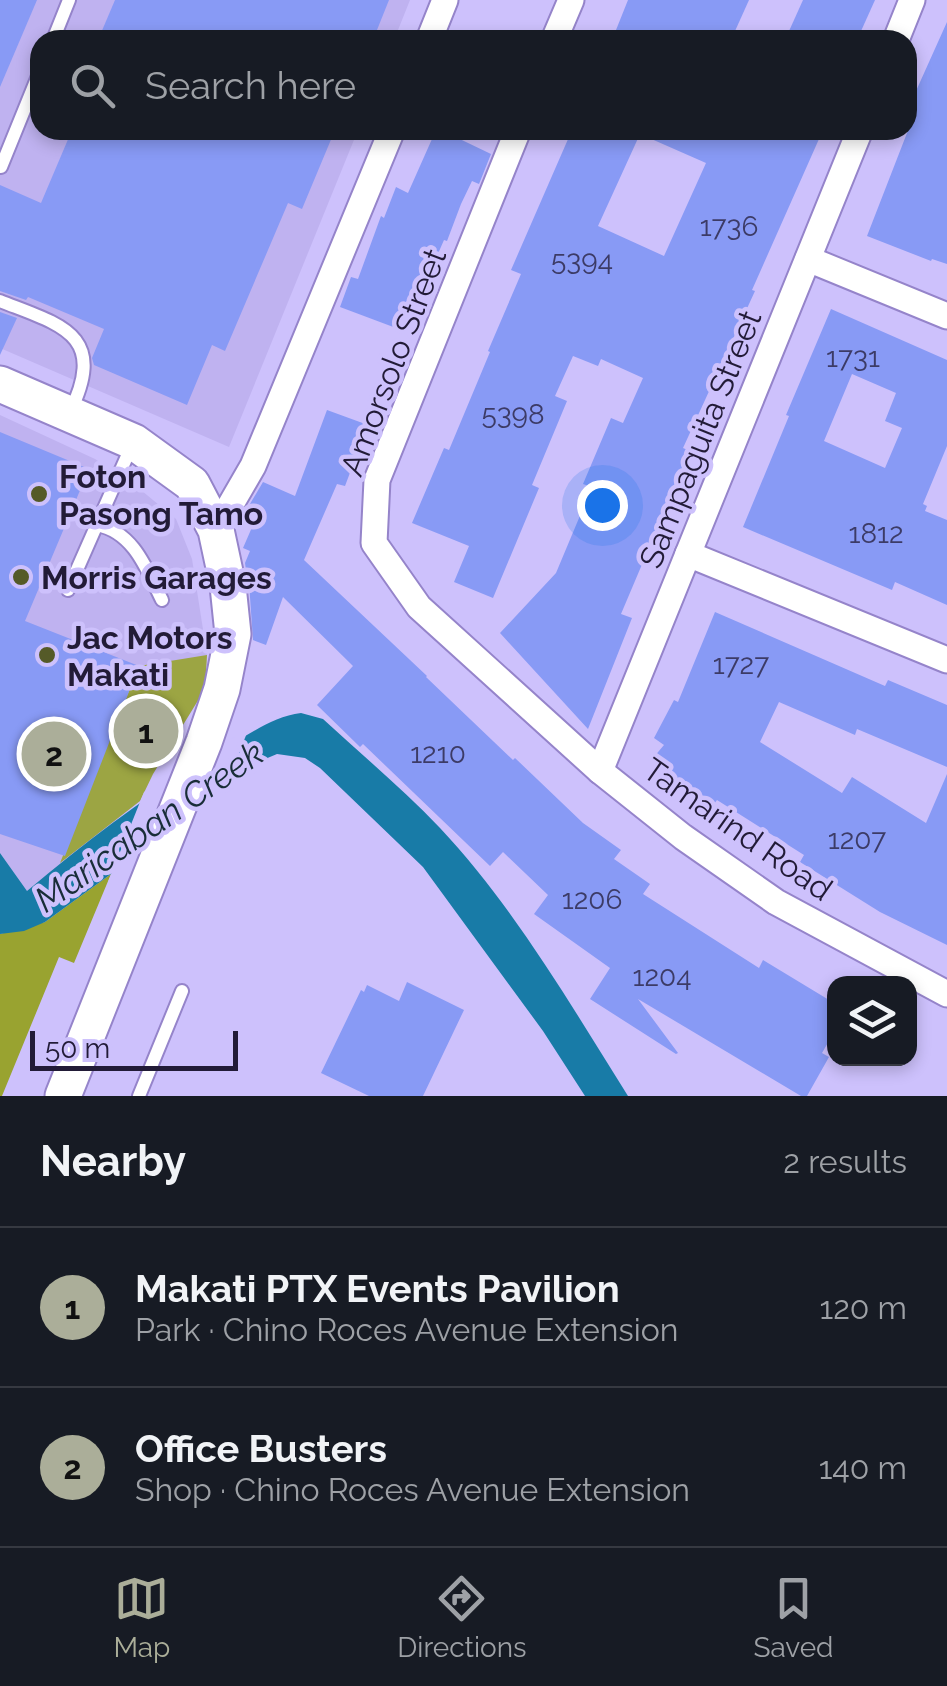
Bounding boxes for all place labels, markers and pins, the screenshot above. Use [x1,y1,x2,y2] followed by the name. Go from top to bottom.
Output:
[59,458,263,532] place label: Foton Pasong Tamo
[28,483,50,505] marker: Foton Pasong Tamo
[41,559,272,596] place label: Morris Garages
[10,566,32,588] marker: Morris Garages
[67,619,233,693] place label: Jac Motors Makati
[36,644,58,666] marker: Jac Motors Makati
[114,694,178,768] pin: 1
[22,716,86,792] pin: 2

